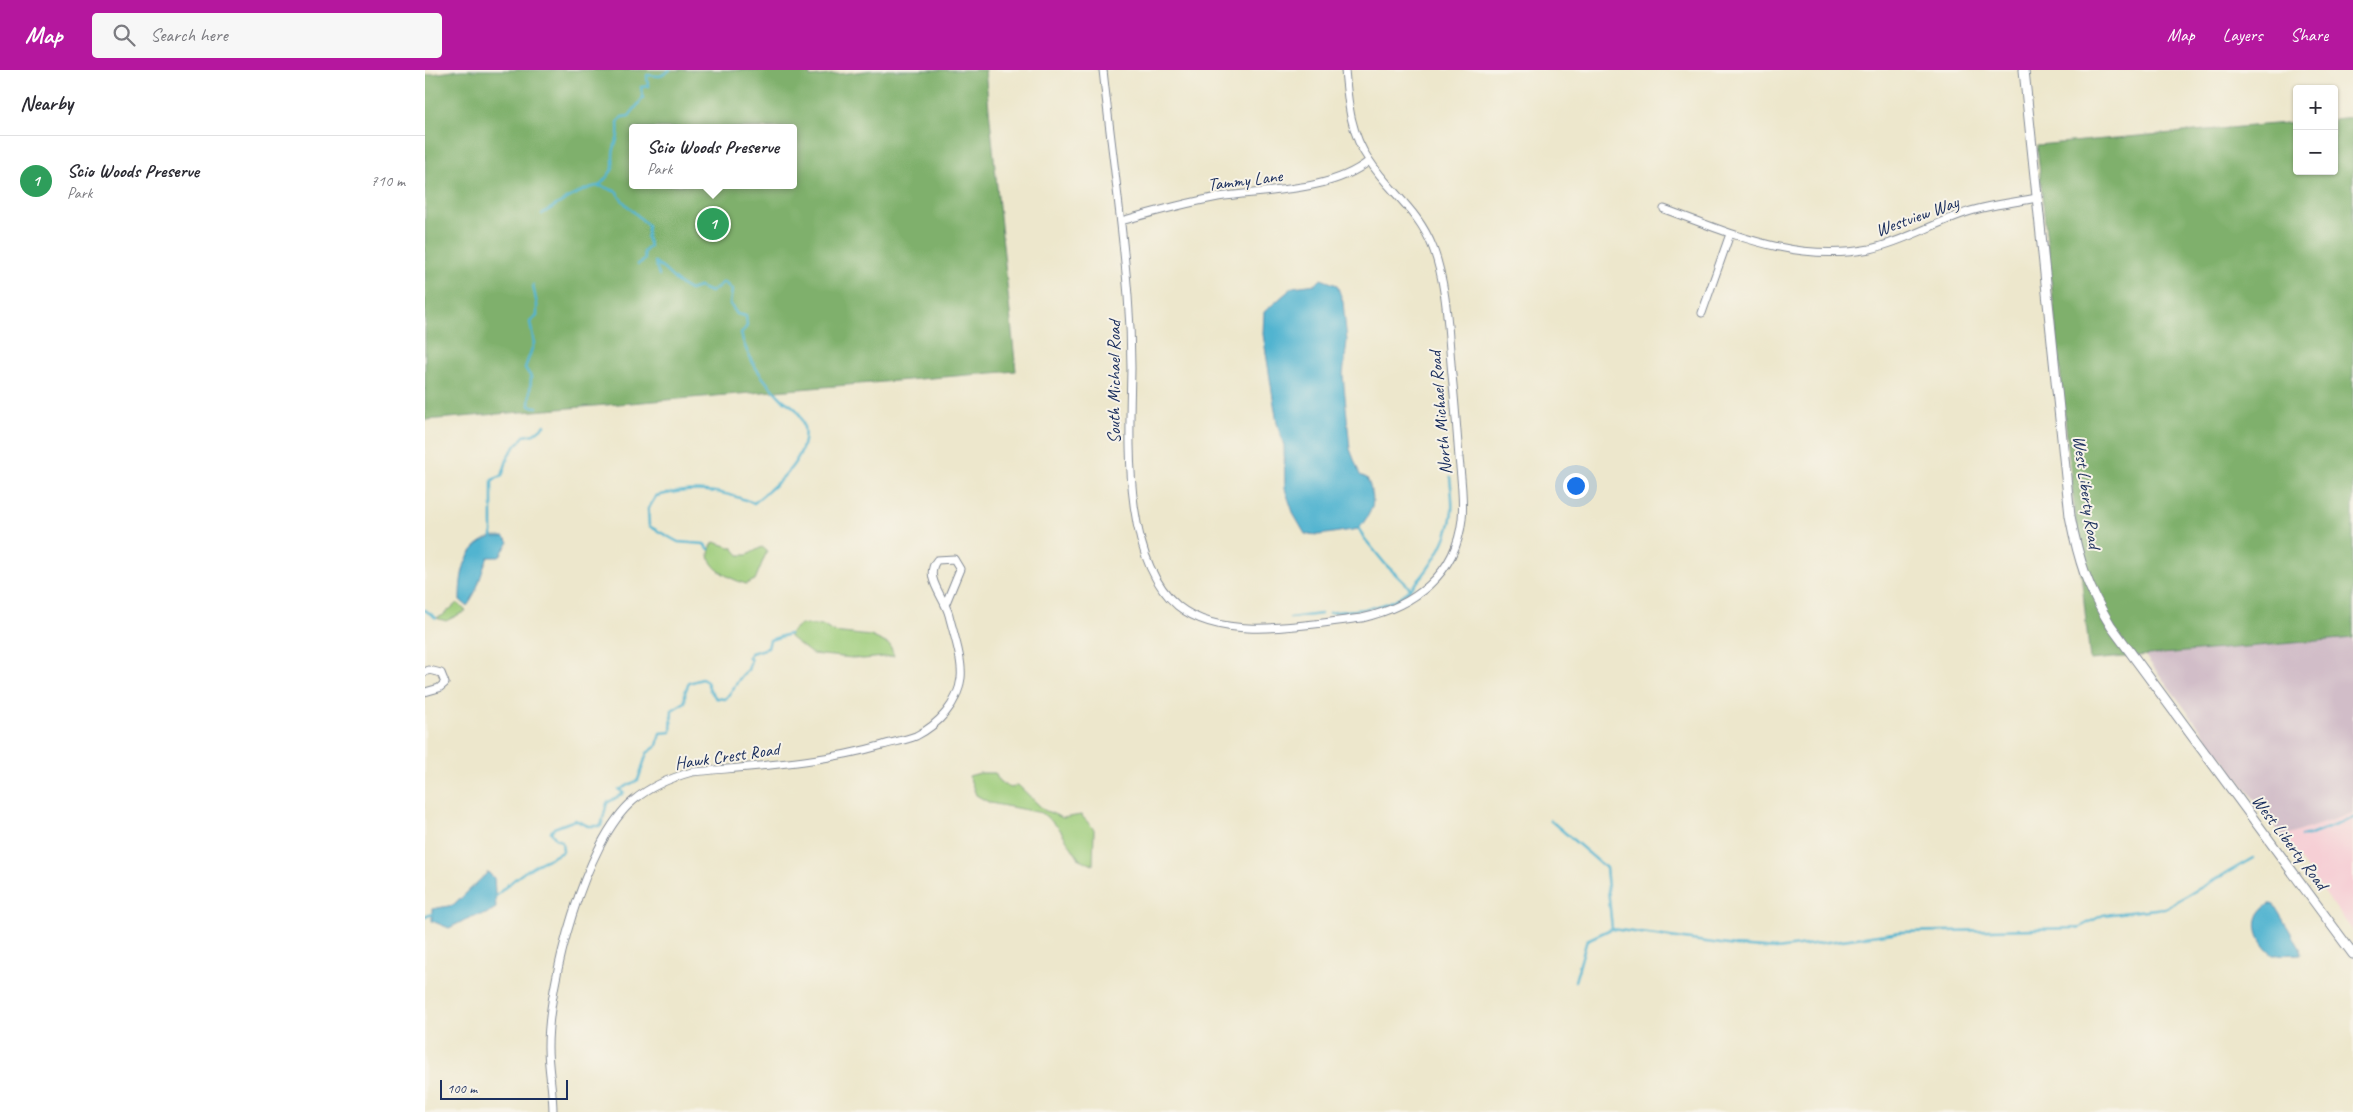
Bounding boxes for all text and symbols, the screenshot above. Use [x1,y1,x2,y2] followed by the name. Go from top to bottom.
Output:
[92,13,442,58] search box
[25,20,62,50] text: Map
[110,21,138,49] icon: search
[150,23,228,47] text: Search here
[2167,24,2195,46] text: Map
[2223,24,2262,46] text: Layers
[2290,24,2328,46] text: Share
[2293,85,2338,175] map controls
[2293,85,2338,130] button: +
[20,90,73,116] text: Nearby
[629,124,797,189] popup
[2293,130,2338,175] button: −
[647,135,779,159] text: Scio Woods Preserve
[67,159,199,183] text: Scio Woods Preserve
[647,159,672,179] text: Park
[1206,164,1285,195] street label: Tammy Lane
[32,171,40,191] text: 1
[371,171,405,191] text: 710 m
[67,183,92,203] text: Park
[1872,190,1963,241] street label: Westview Way
[697,205,729,243] pin: 1
[1103,317,1125,444] street label: South Michael Road
[1423,347,1456,476] street label: North Michael Road
[2068,434,2106,552] street label: West Liberty Road
[1563,473,1589,499] your location
[673,737,784,774] street label: Hawk Crest Road
[2247,790,2335,896] street label: West Liberty Road
[440,1077,567,1100] scale bar
[447,1080,477,1097] text: 100 m

